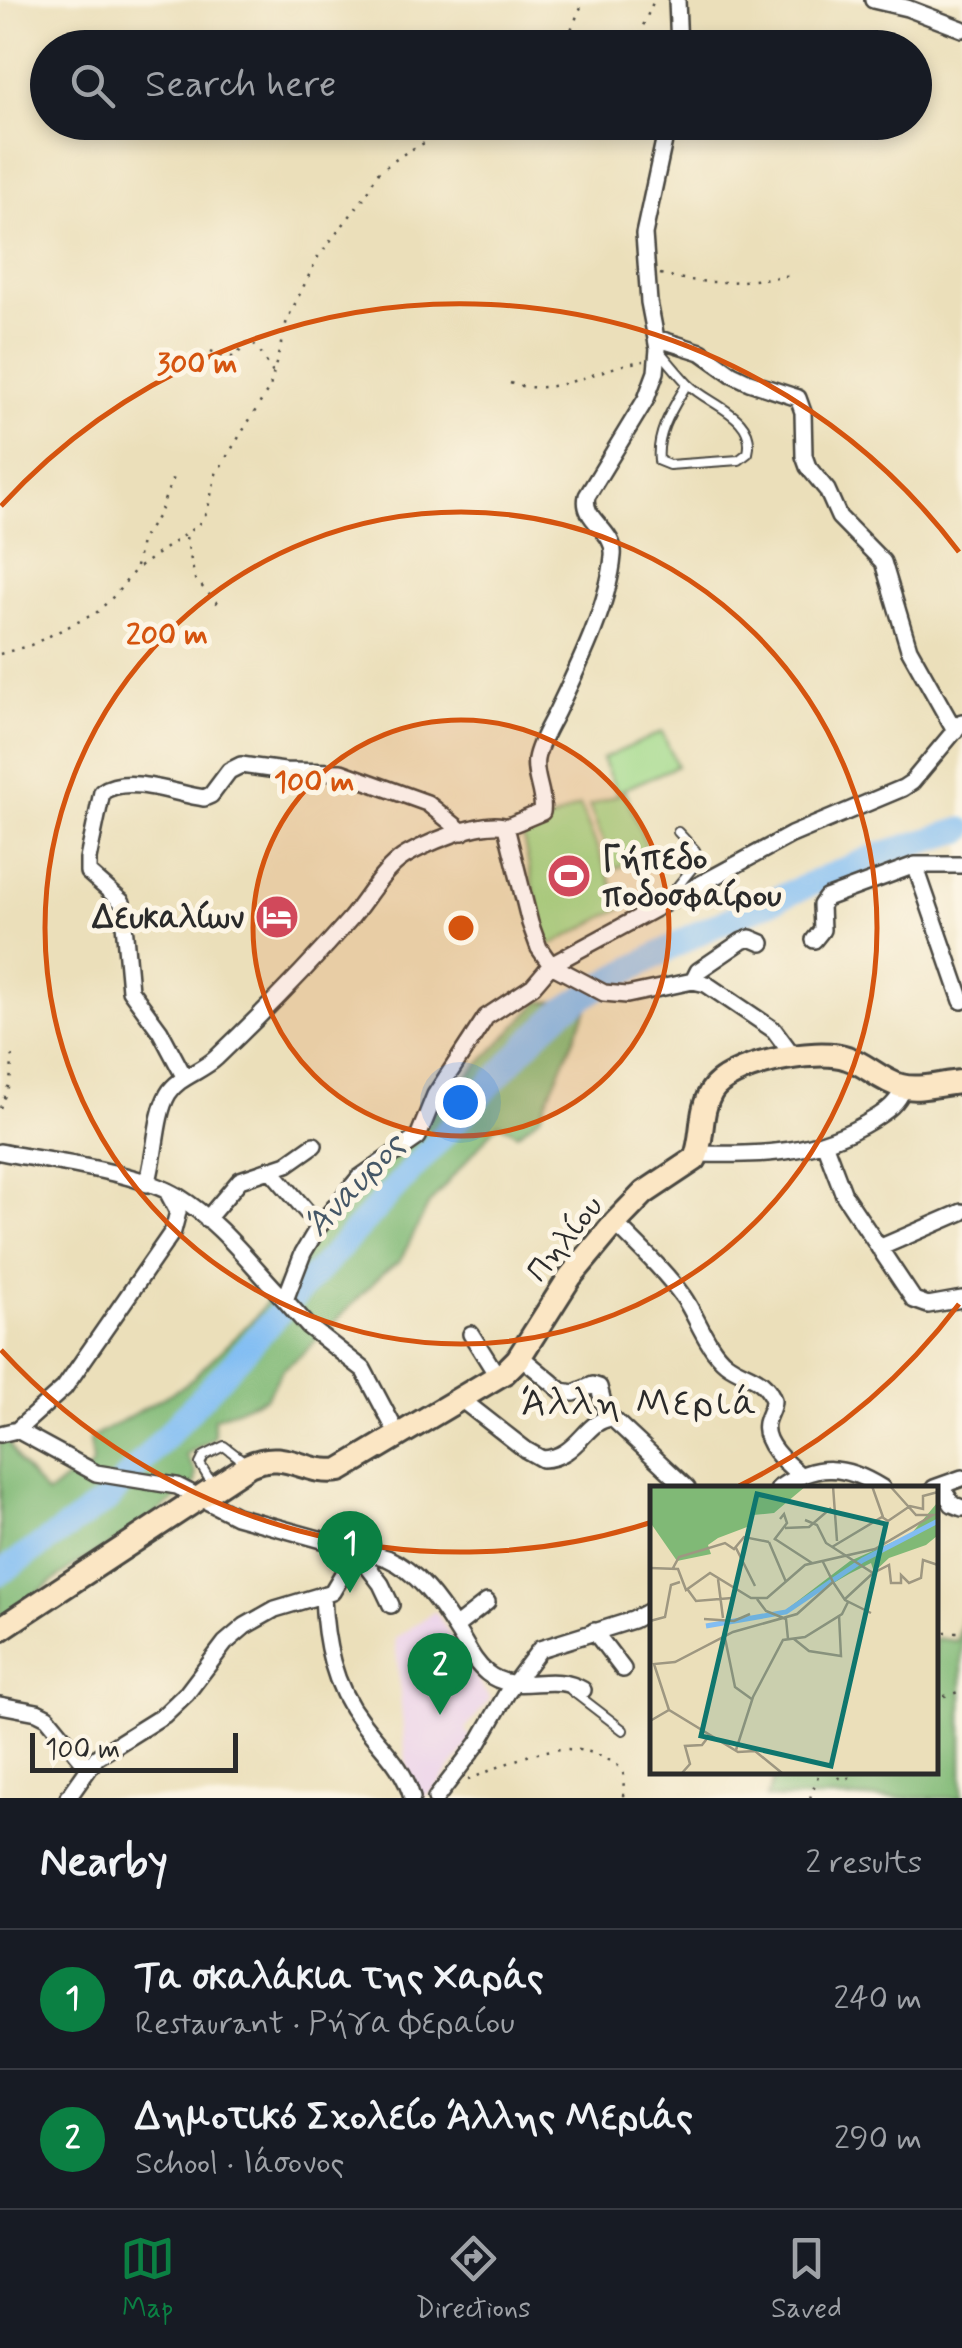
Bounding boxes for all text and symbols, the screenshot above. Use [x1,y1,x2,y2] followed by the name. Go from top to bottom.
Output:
[30,30,932,140] search box
[65,58,120,113] icon: search
[145,61,336,110] text: Search here
[157,345,237,384] text: 300 m
[126,616,208,655] text: 200 m
[274,763,354,802] text: 100 m
[602,839,781,918] place label: Γήπεδο ποδοσφαίρου
[546,853,592,899] sports icon: Γήπεδο ποδοσφαίρου
[254,894,300,940] hotel icon: Δευκαλίων
[91,898,244,940] place label: Δευκαλίων
[443,910,479,946] centre of rings
[435,1077,486,1128] your location
[295,1122,417,1247] water label: Άναυρος
[518,1187,613,1291] street label: Πηλίου
[521,1380,759,1429] district label: Άλλη Μεριά
[650,1486,937,1773] inset map
[318,1510,382,1593] pin: 1
[408,1632,472,1715] pin: 2
[30,1728,238,1772] scale bar
[45,1732,120,1769] text: 100 m
[40,1836,168,1891] text: Nearby
[805,1842,922,1884] text: 2 results
[135,1954,544,2003] text: Τα σκαλάκια της Χαράς
[65,1978,80,2020] text: 1
[834,1978,922,2020] text: 240 m
[135,2003,515,2045] text: Restaurant · Ρήγα Φεραίου
[135,2094,693,2143] text: Δημοτικό Σχολείο Άλλης Μεριάς
[65,2118,80,2160] text: 2
[834,2118,922,2160] text: 290 m
[135,2143,345,2185] text: School · Ιάσονος
[120,2231,175,2328] tab: Map
[416,2231,531,2328] tab: Directions
[771,2231,842,2328] tab: Saved

